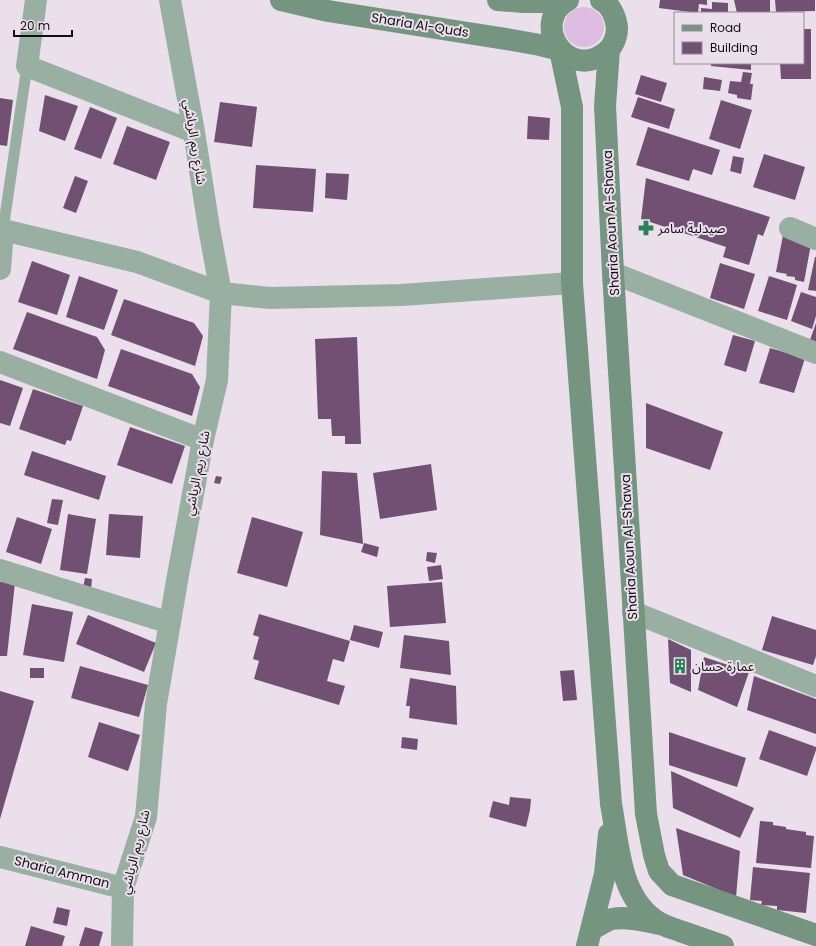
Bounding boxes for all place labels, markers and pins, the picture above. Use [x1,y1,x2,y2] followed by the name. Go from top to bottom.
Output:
[637,219,655,237] pharmacy icon: صيدلية سامر
[657,219,726,238] place label: صيدلية سامر
[671,657,689,675] building icon: عمارة حسان
[692,657,755,676] place label: عمارة حسان

